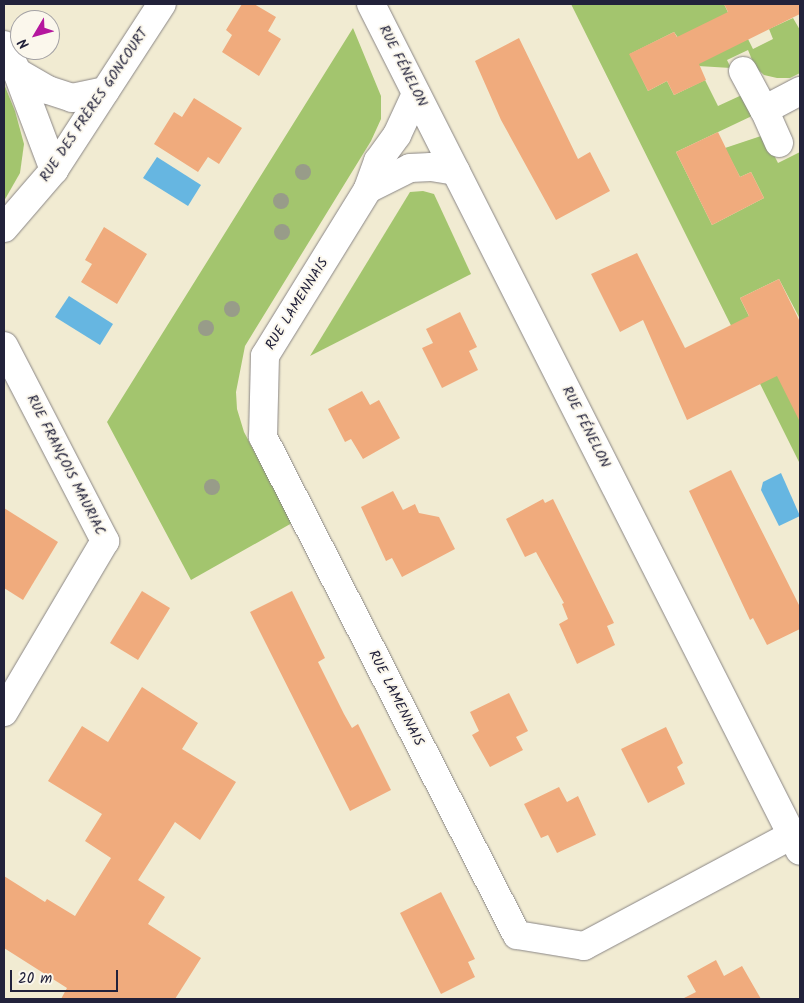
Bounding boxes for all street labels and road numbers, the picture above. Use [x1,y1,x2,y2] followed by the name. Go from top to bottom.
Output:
[375,22,431,110] street label: RUE FÉNELON
[36,25,152,185] street label: RUE DES FRÈRES GONCOURT
[262,255,332,353] street label: RUE LAMENNAIS
[558,383,614,471] street label: RUE FÉNELON
[23,392,109,538] street label: RUE FRANÇOIS MAURIAC
[365,647,427,749] street label: RUE LAMENNAIS

